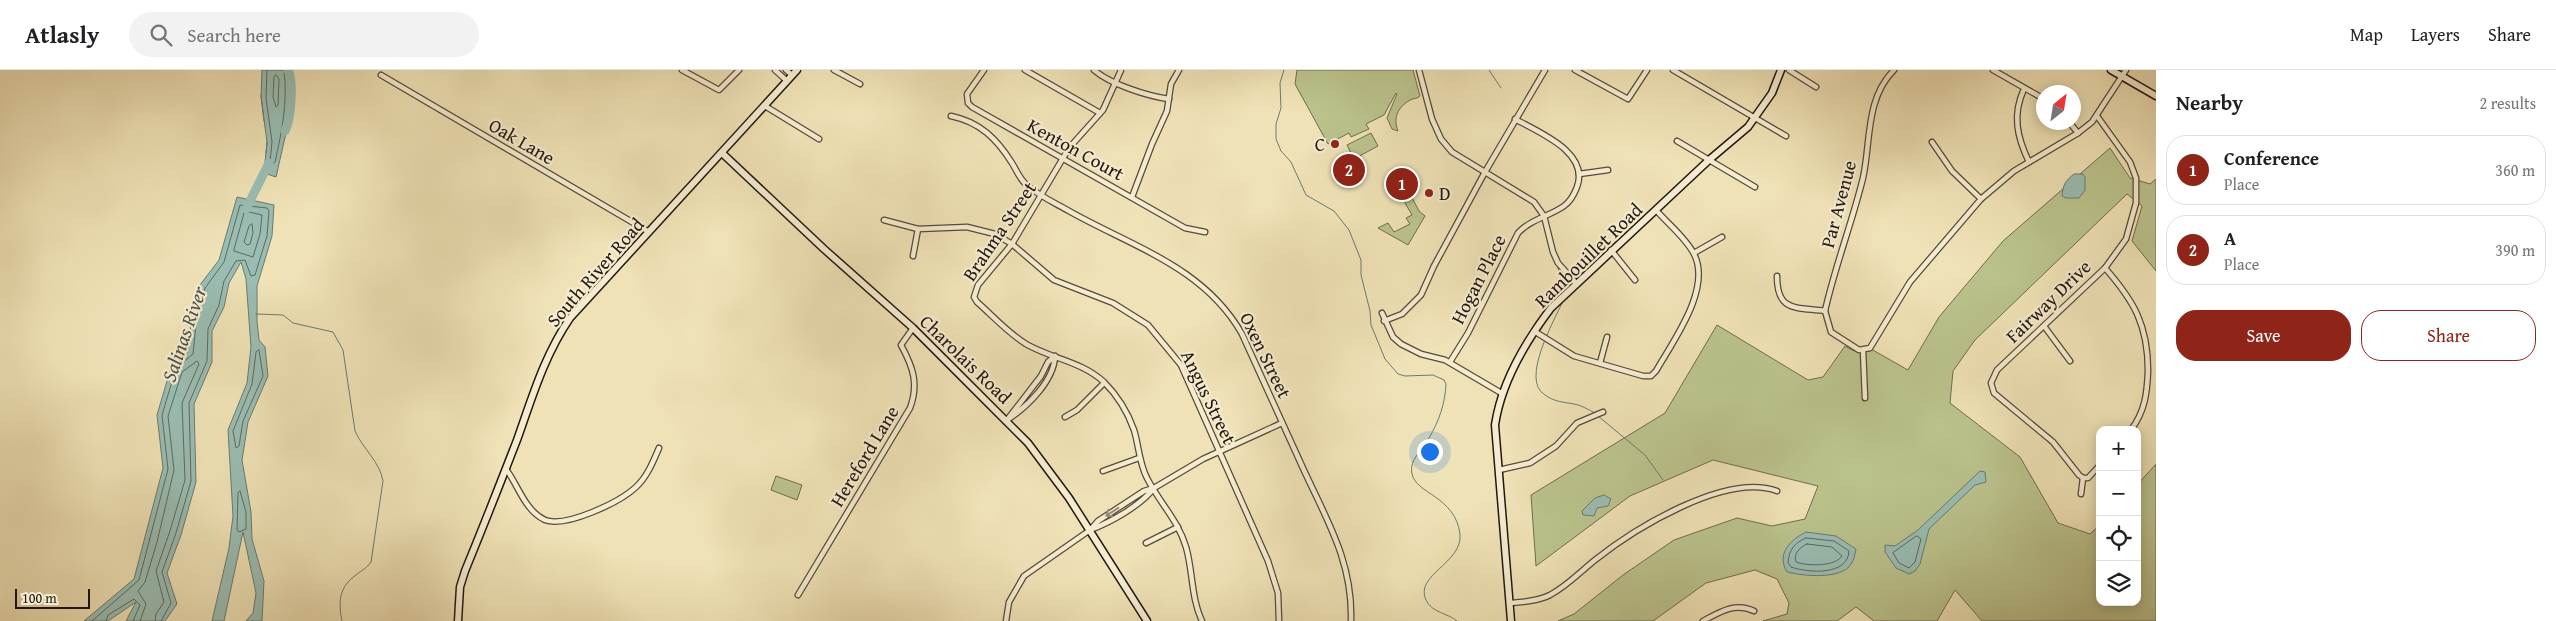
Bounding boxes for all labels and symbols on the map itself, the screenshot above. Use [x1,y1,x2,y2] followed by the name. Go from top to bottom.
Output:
[2036,85,2081,130] north arrow
[484,111,560,171] street label: Oak Lane
[1022,111,1130,187] street label: Kenton Court
[1315,130,1325,158] place label: C
[1329,138,1341,150] marker: C
[1333,151,1365,189] pin: 2
[1813,157,1863,251] street label: Par Avenue
[1386,165,1418,203] pin: 1
[955,175,1043,286] street label: Brahma Street
[1439,179,1451,207] place label: D
[1423,187,1435,199] marker: D
[1528,195,1649,314] street label: Rambouillet Road
[540,211,651,333] street label: South River Road
[1443,229,1513,329] street label: Hogan Place
[1999,253,2097,349] street label: Fairway Drive
[154,282,214,385] water label: Salinas River
[1233,307,1299,403] street label: Oxen Street
[914,308,1019,411] street label: Charolais Road
[1174,345,1244,449] street label: Angus Street
[823,400,905,512] street label: Hereford Lane
[1417,439,1443,465] your location
[1105,507,1119,517] one-way arrow
[15,586,90,609] scale bar

